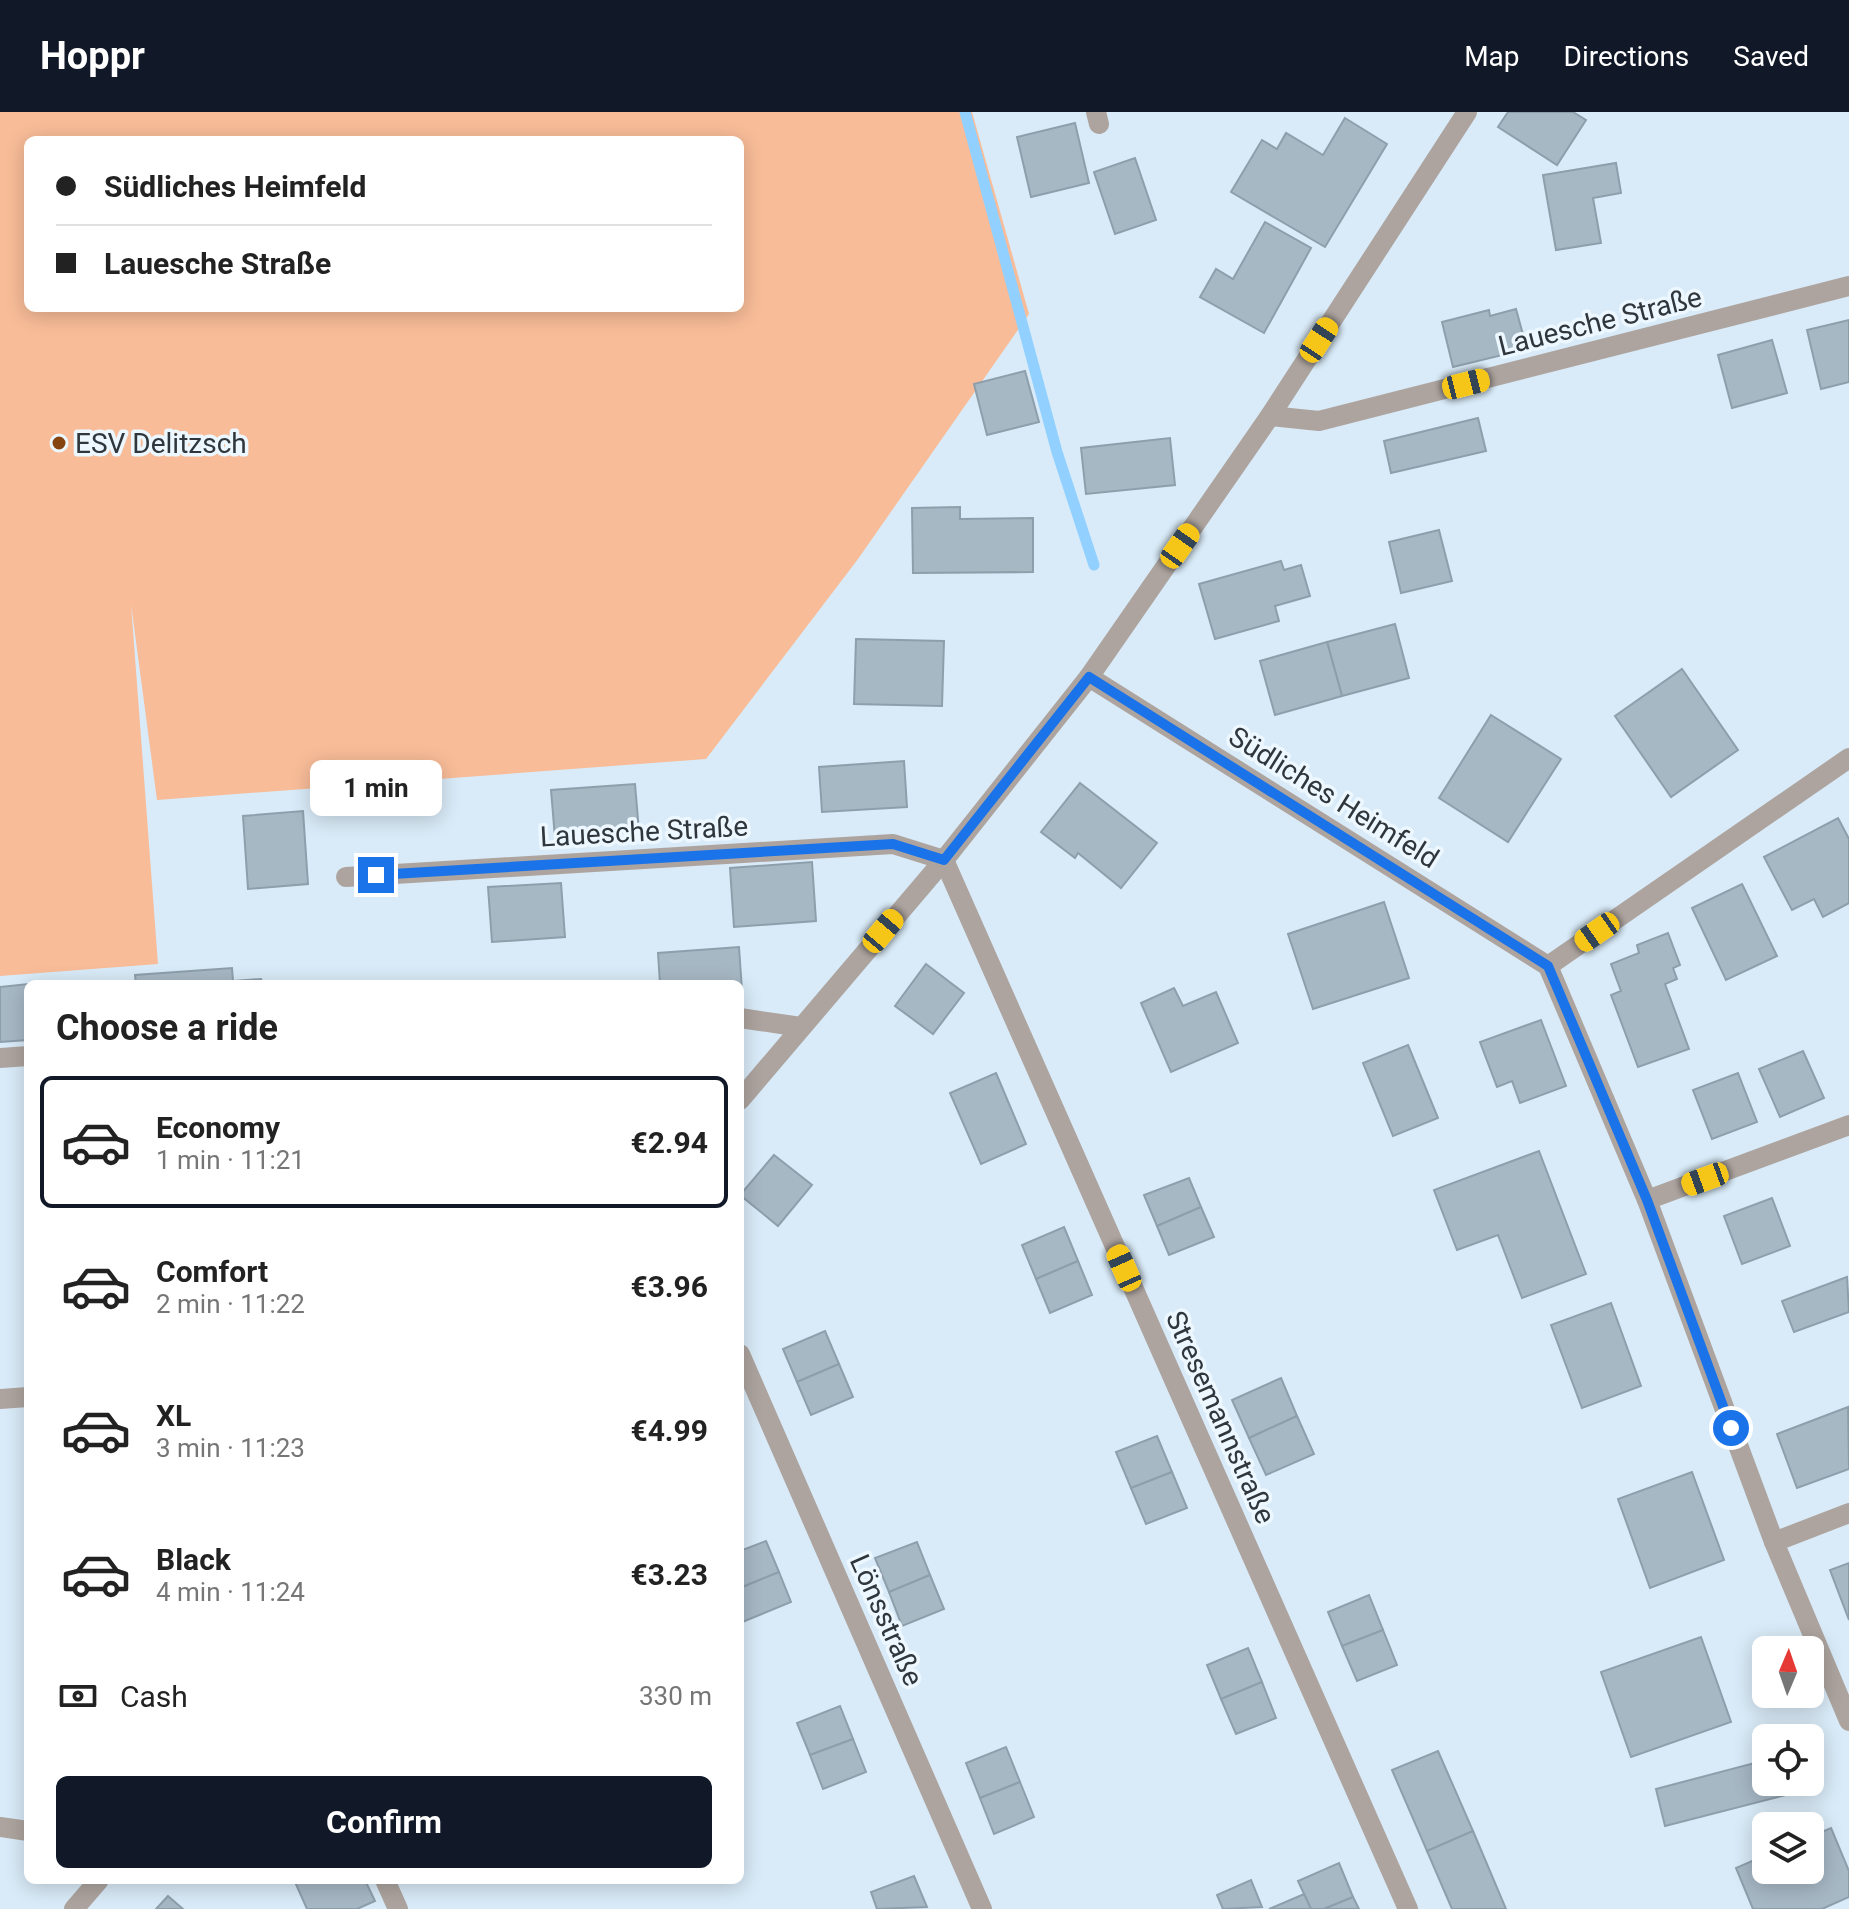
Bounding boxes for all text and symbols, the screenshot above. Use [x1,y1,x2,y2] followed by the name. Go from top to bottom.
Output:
[40,34,145,78] text: Hoppr
[1464,40,1520,73] text: Map
[1564,40,1689,73] text: Directions
[1733,40,1809,73] text: Saved
[104,169,366,204] text: Südliches Heimfeld
[104,246,331,281] text: Lauesche Straße
[1495,280,1705,363] street label: Lauesche Straße
[1296,313,1342,367] car
[1440,367,1492,401] car
[75,427,247,460] place label: ESV Delitzsch
[50,434,68,452] marker: ESV Delitzsch
[1156,519,1204,573] car
[1223,720,1445,875] street label: Südliches Heimfeld
[310,759,442,815] callout: 1 min
[343,773,409,803] text: 1 min
[539,810,749,853] street label: Lauesche Straße
[358,857,394,893] route end
[858,905,908,957] car
[1570,908,1624,956] car
[56,1007,278,1049] text: Choose a ride
[60,1106,132,1178] icon: car
[156,1110,280,1145] text: Economy
[630,1125,708,1160] text: €2.94
[156,1145,305,1175] text: 1 min · 11:21
[1678,1160,1732,1198] car
[1103,1241,1145,1295] car
[60,1250,132,1322] icon: car
[156,1254,268,1289] text: Comfort
[630,1269,708,1304] text: €3.96
[156,1289,305,1319] text: 2 min · 11:22
[1159,1306,1282,1529] street label: Stresemannstraße
[60,1394,132,1466] icon: car
[156,1398,191,1433] text: XL
[1713,1410,1749,1446] route start
[630,1413,708,1448] text: €4.99
[156,1433,305,1463] text: 3 min · 11:23
[60,1538,132,1610] icon: car
[156,1542,231,1577] text: Black
[843,1549,930,1691] street label: Lönsstraße
[630,1557,708,1592] text: €3.23
[156,1577,305,1607] text: 4 min · 11:24
[1752,1636,1824,1708] north arrow
[1752,1636,1824,1884] map controls
[56,1674,100,1718] icon: cash
[120,1679,188,1714] text: Cash
[639,1681,712,1711] text: 330 m
[1752,1724,1824,1796] button: locate
[56,1776,712,1868] button: Confirm
[1752,1812,1824,1884] button: layers

